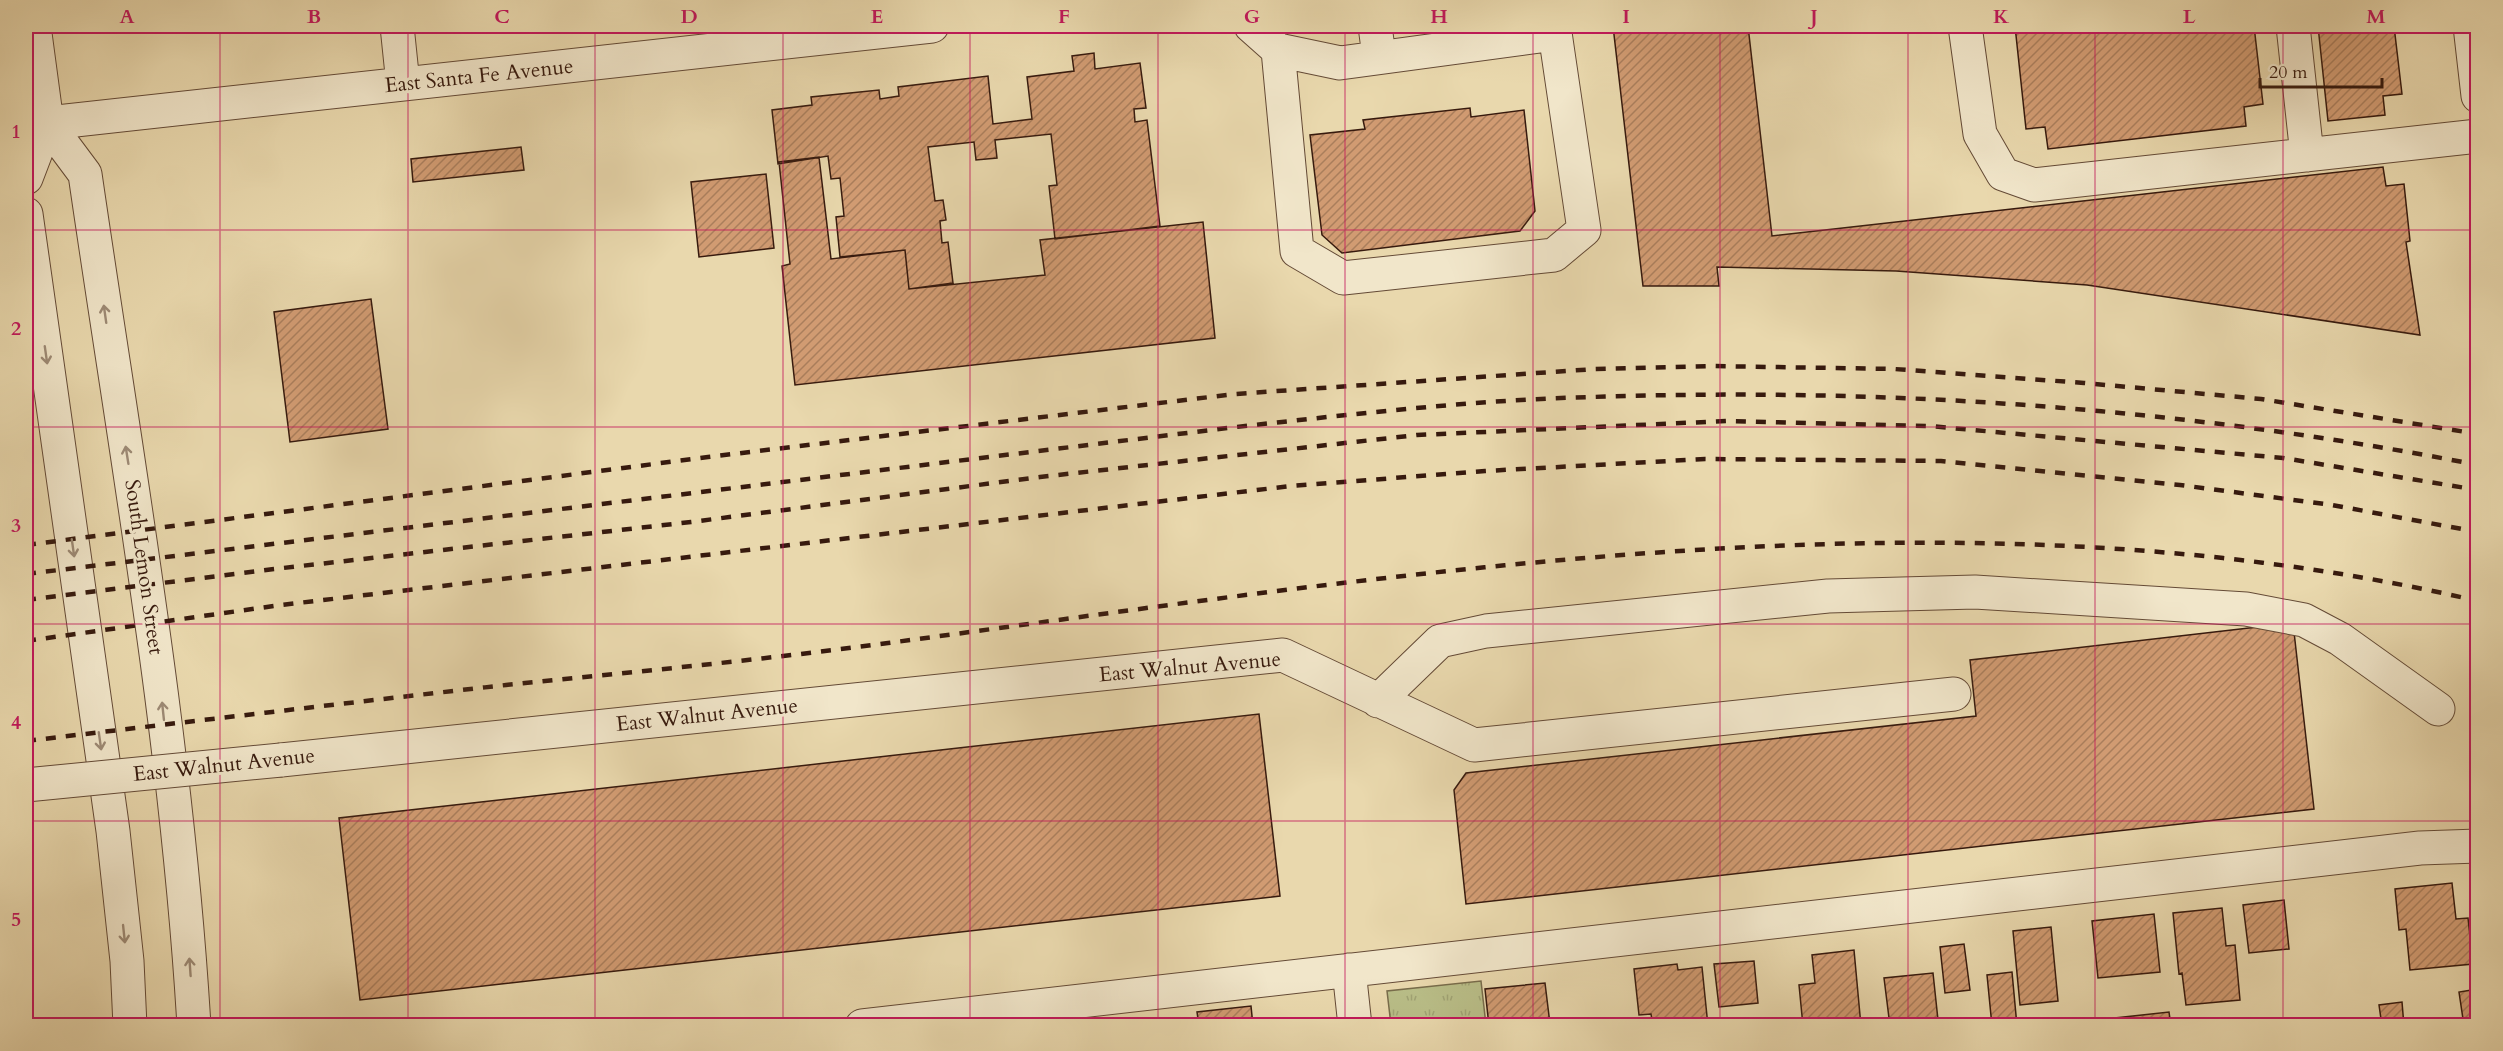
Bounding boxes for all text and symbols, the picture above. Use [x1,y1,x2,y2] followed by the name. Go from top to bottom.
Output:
[119,3,135,30] text: A
[307,3,321,30] text: B
[494,3,510,30] text: C
[680,3,698,30] text: D
[871,3,883,30] text: E
[1058,3,1070,30] text: F
[1244,3,1260,30] text: G
[1430,3,1448,30] text: H
[1622,3,1630,30] text: I
[1807,3,1818,30] text: J
[1993,3,2010,30] text: K
[2183,3,2196,30] text: L
[2366,3,2386,30] text: M
[2260,51,2382,89] scale bar
[383,52,575,100] street label: East Santa Fe Avenue
[2269,60,2308,85] text: 20 m
[11,118,21,145] text: 1
[100,304,111,324] one-way arrow
[11,315,21,342] text: 2
[40,344,51,364] one-way arrow
[122,446,133,465] one-way arrow
[117,478,171,657] street label: South Lemon Street
[11,512,21,539] text: 3
[67,537,78,557] one-way arrow
[1098,645,1282,689] street label: East Walnut Avenue
[615,691,799,739] street label: East Walnut Avenue
[157,701,168,721] one-way arrow
[11,709,21,736] text: 4
[95,730,106,750] one-way arrow
[132,741,316,789] street label: East Walnut Avenue
[11,906,21,933] text: 5
[119,924,130,944] one-way arrow
[185,958,196,978] one-way arrow

